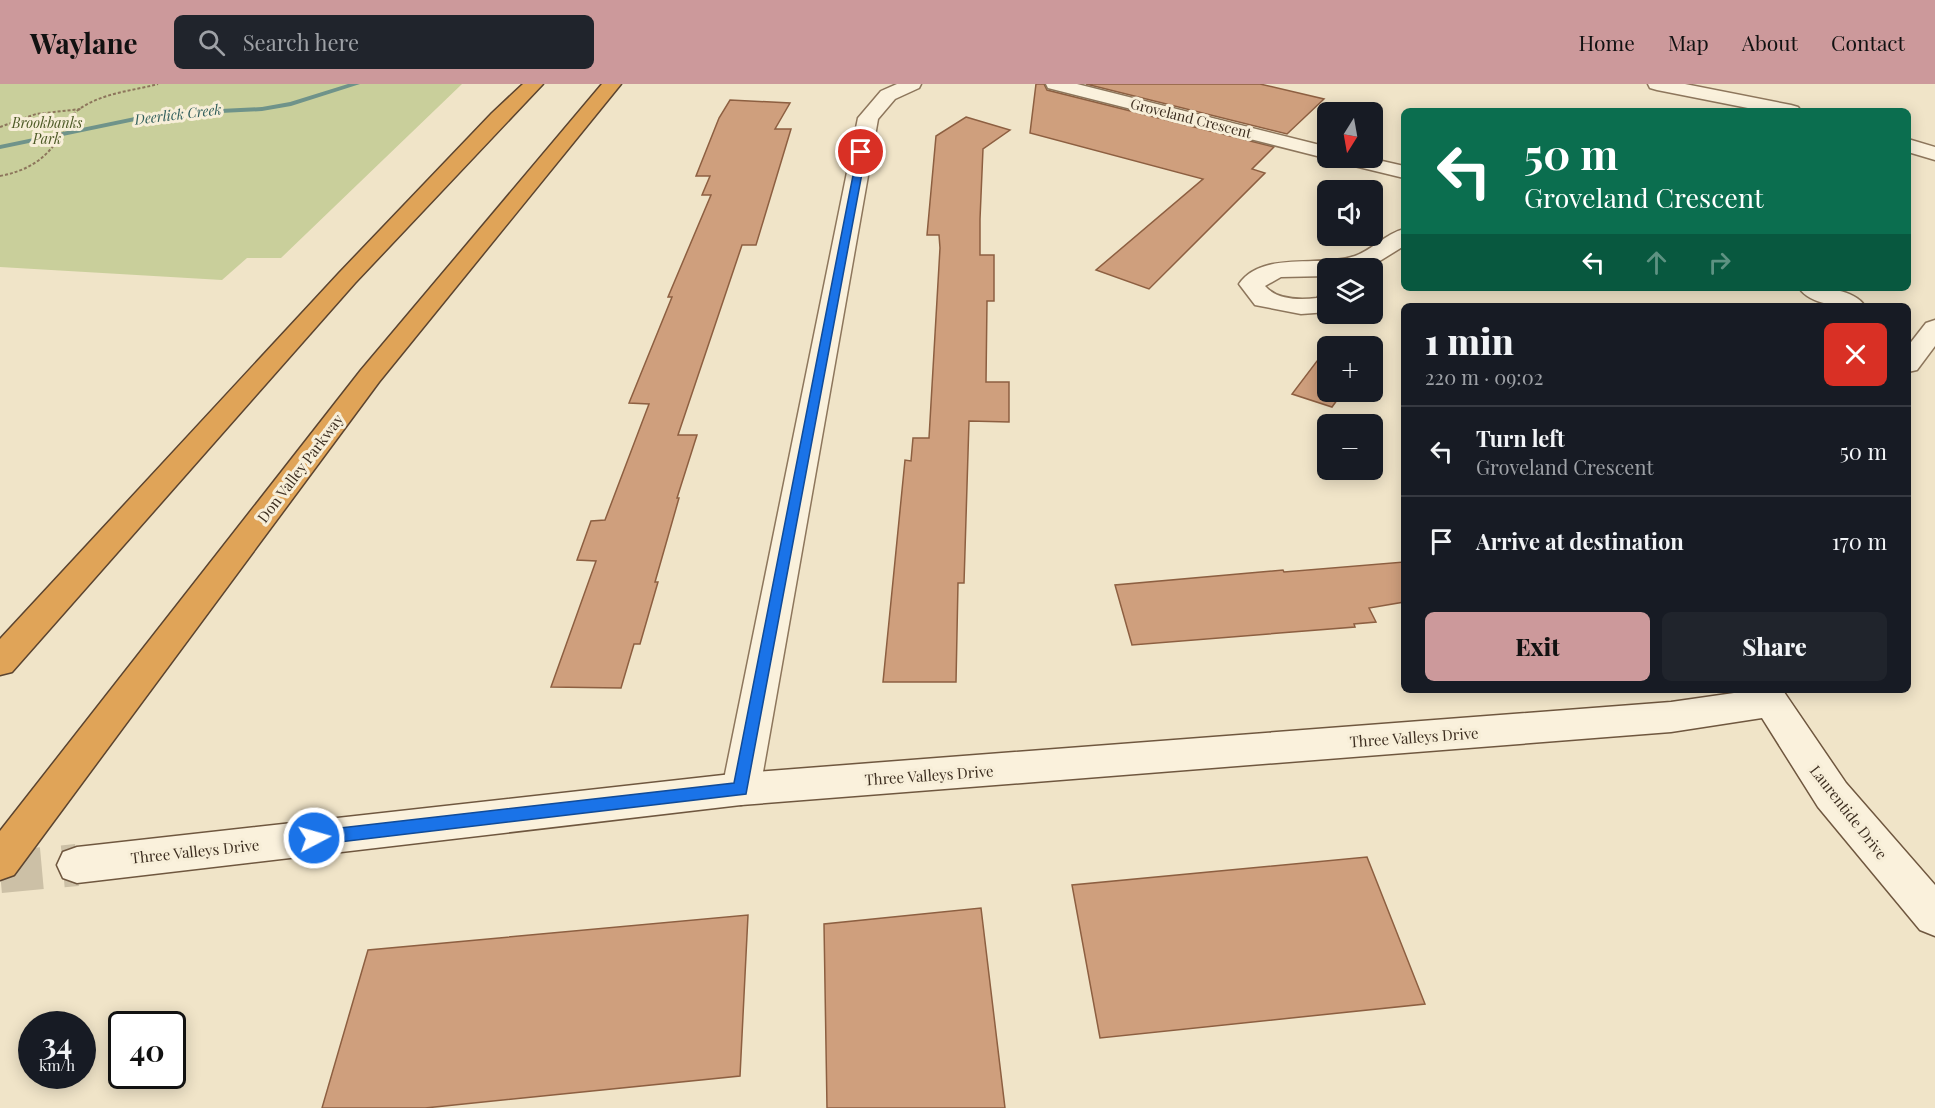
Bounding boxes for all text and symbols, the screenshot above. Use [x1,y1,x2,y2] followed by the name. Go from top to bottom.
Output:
[174,15,594,69] search box
[30,24,138,61] text: Waylane
[195,26,228,59] icon: search
[243,27,359,57] text: Search here
[1579,28,1635,56] text: Home
[1668,28,1709,56] text: Map
[1742,28,1798,56] text: About
[1831,28,1905,56] text: Contact
[1128,94,1255,142] street label: Groveland Crescent
[133,99,222,129] water label: Deerlick Creek
[1317,102,1383,168] north arrow
[1317,102,1383,480] map controls
[11,113,83,148] park label: Brookbanks Park
[1524,125,1618,181] text: 50 m
[835,126,886,177] pin
[1425,132,1503,210] icon: left
[844,135,877,168] icon: arrive
[1524,179,1764,215] text: Groveland Crescent
[1317,180,1383,246] button: sound
[1577,246,1610,279] icon: left
[1640,246,1673,279] icon: ahead
[1703,246,1736,279] icon: right
[1317,258,1383,324] button: layers
[1425,316,1514,364] text: 1 min
[1824,323,1887,386] button: close
[1317,336,1383,402] button: +
[1425,363,1543,390] text: 220 m · 09:02
[253,409,348,526] street label: Don Valley Parkway
[1317,414,1383,480] button: −
[1476,423,1565,453] text: Turn left
[1425,435,1458,468] icon: left
[1840,436,1887,466] text: 50 m
[1476,453,1654,480] text: Groveland Crescent
[1425,525,1458,558] icon: arrive
[1476,526,1684,556] text: Arrive at destination
[1832,526,1887,556] text: 170 m
[1425,612,1650,681] button: Exit
[1662,612,1887,681] button: Share
[1349,723,1479,751] street label: Three Valleys Drive
[864,761,994,789] street label: Three Valleys Drive
[1806,761,1892,863] street label: Laurentide Drive
[282,806,346,870] position arrow
[130,834,260,868] street label: Three Valleys Drive
[108,1011,186,1089] speed limit sign: 40
[42,1023,72,1063] text: 34
[39,1055,75,1075] text: km/h

